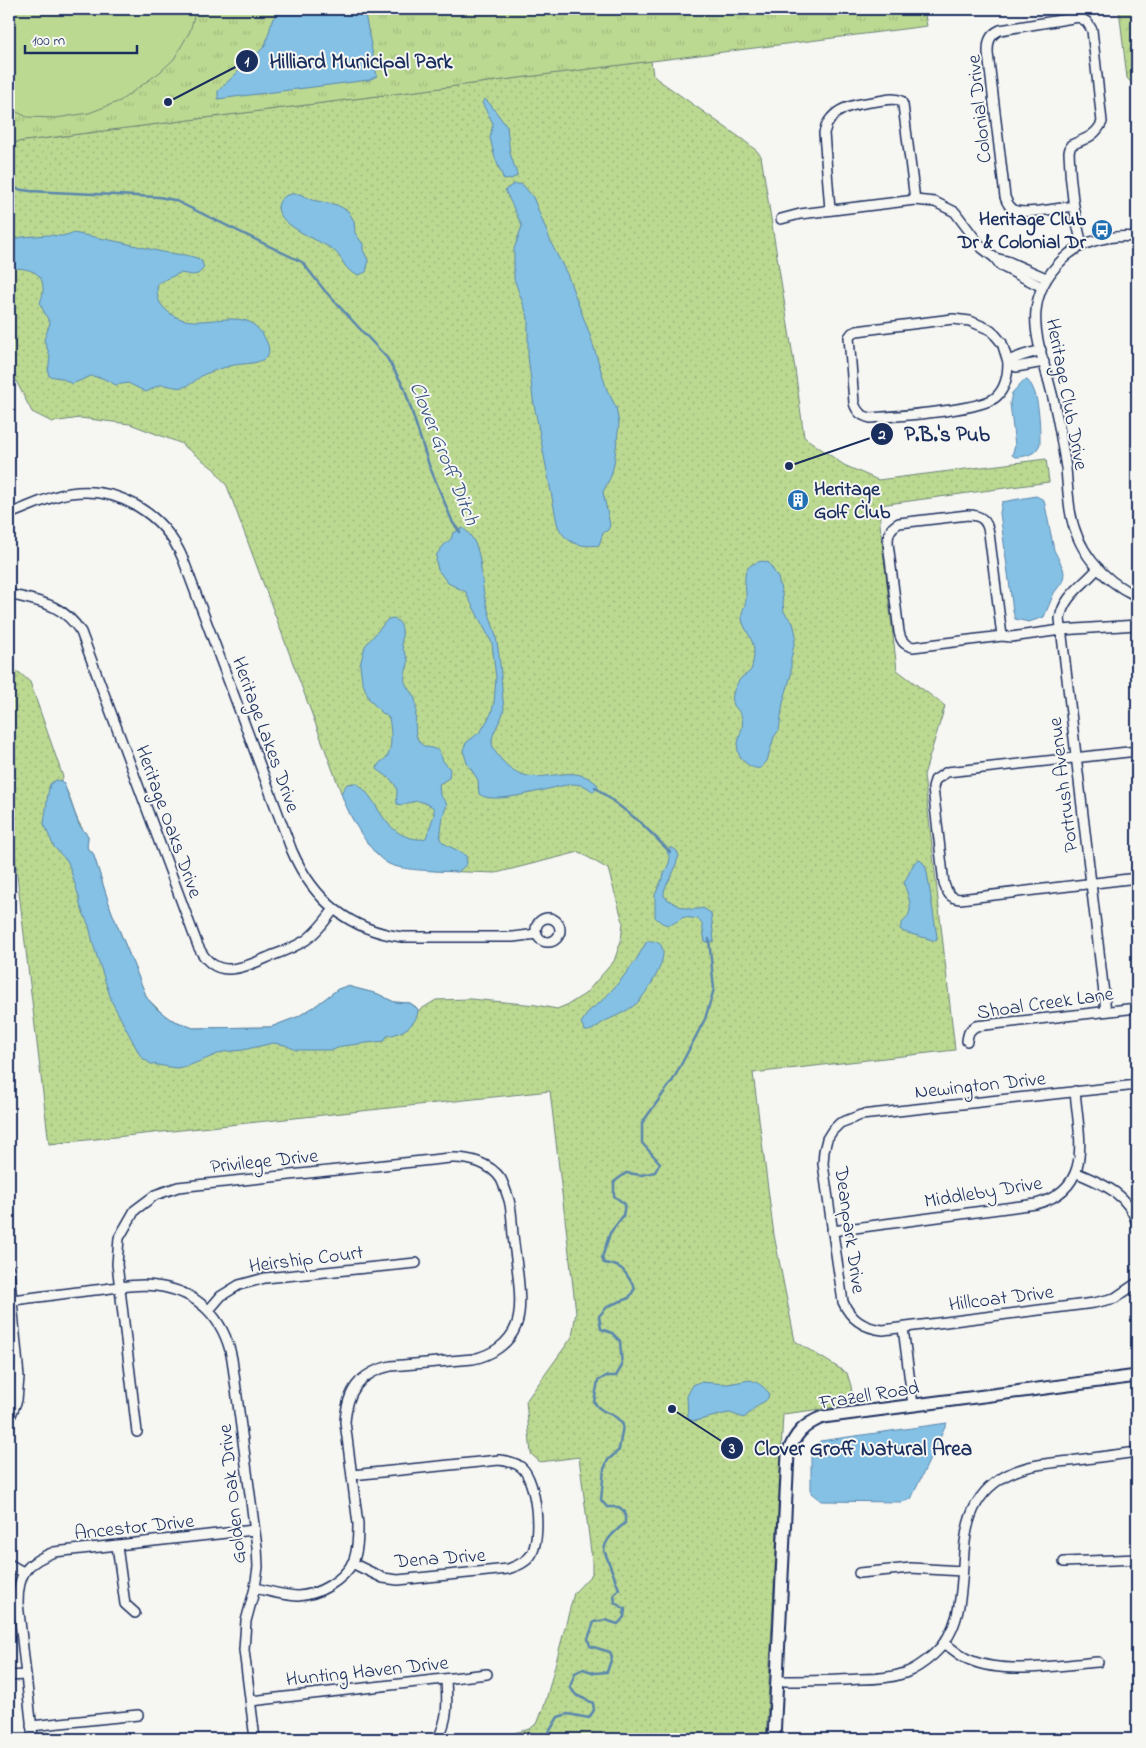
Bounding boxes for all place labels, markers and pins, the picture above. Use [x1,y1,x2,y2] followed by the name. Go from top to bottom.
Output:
[234,43,463,79] callout: Hilliard Municipal Park
[957,206,1087,258] place label: Heritage Club Dr & Colonial Dr
[1090,218,1114,242] bus stop icon: Heritage Club Dr & Colonial Dr
[869,416,1000,452] callout: P.B.'s Pub
[814,476,891,528] place label: Heritage Golf Club
[786,488,810,512] building icon: Heritage Golf Club
[719,1430,982,1466] callout: Clover Groff Natural Area

